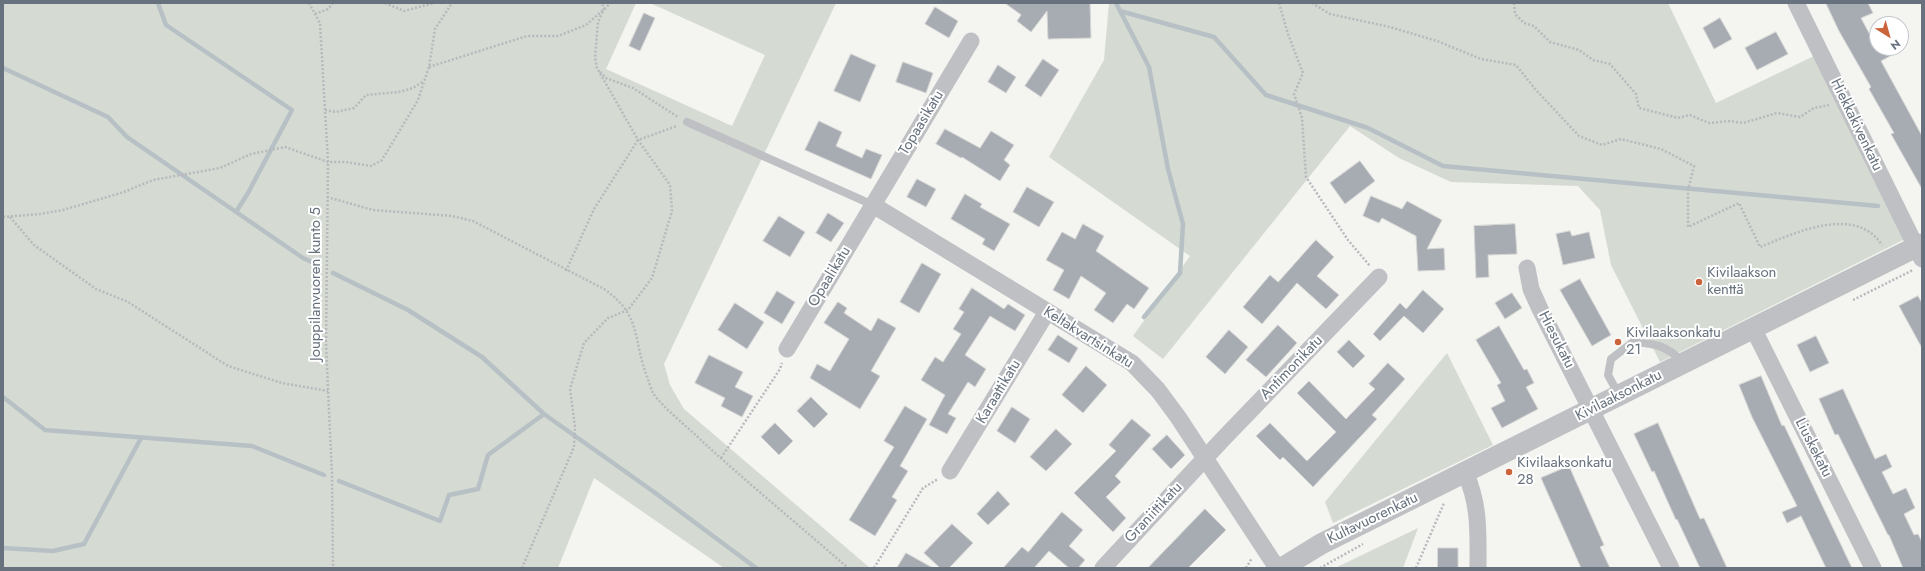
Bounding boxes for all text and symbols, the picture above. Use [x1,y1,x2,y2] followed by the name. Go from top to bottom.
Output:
[1869,16,1909,56] north arrow
[1887,36,1904,54] text: N
[1826,76,1886,174] street label: Hiekkakivenkatu
[896,88,948,158] street label: Topaasikatu
[307,207,325,361] street label: Jouppilanvuoren kunto 5
[805,243,855,311] street label: Opaalikatu
[1707,264,1776,299] place label: Kivilaakson kenttä
[1694,277,1704,287] marker: Kivilaakson kenttä
[1040,303,1136,373] street label: Keltakvartsinkatu
[1534,308,1578,372] street label: Hiesukatu
[1626,324,1721,359] place label: Kivilaaksonkatu 21
[1257,332,1327,404] street label: Antimonikatu
[1613,337,1623,347] marker: Kivilaaksonkatu 21
[973,357,1025,427] street label: Karaattikatu
[1573,366,1665,426] street label: Kivilaaksonkatu
[1790,415,1836,481] street label: Liuskekatu
[1517,454,1612,489] place label: Kivilaaksonkatu 28
[1504,467,1514,477] marker: Kivilaaksonkatu 28
[1121,479,1187,547] street label: Graniittikatu
[1325,489,1421,549] street label: Kultavuorenkatu

